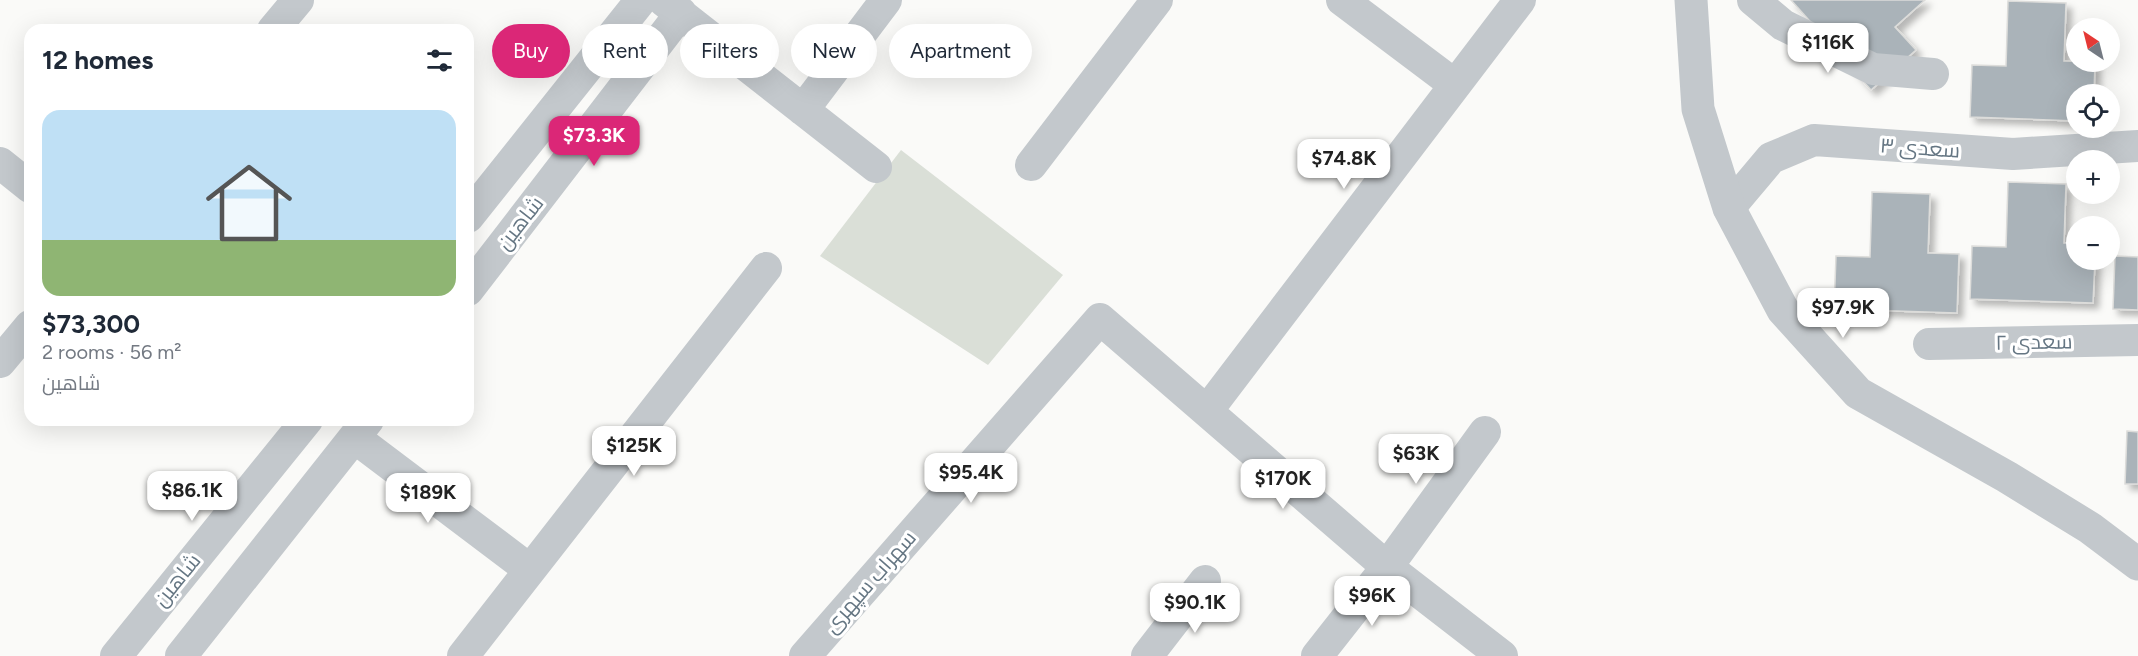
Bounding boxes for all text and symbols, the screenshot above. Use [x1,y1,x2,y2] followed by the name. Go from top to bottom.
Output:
[2066,18,2120,72] north arrow
[2066,18,2120,270] map controls
[1786,23,1870,74] pin: $116K
[492,24,570,78] chip: Buy
[582,24,668,78] chip: Rent
[680,24,779,78] chip: Filters
[791,24,877,78] chip: New
[889,24,1032,78] chip: Apartment
[1802,30,1854,54] text: $116K
[42,44,153,76] text: 12 homes
[423,44,456,77] icon: filters
[2066,84,2120,138] button: locate
[545,116,643,167] pin: $73.3K
[563,123,625,147] text: $73.3K
[1879,132,1961,164] street label: سعدی ۳
[1295,139,1393,190] pin: $74.8K
[1311,146,1377,170] text: $74.8K
[195,149,303,257] icon: home
[2066,150,2120,204] button: +
[491,191,549,255] street label: شاهین
[2066,216,2120,270] button: −
[1794,288,1892,339] pin: $97.9K
[1811,295,1875,319] text: $97.9K
[42,308,140,340] text: $73,300
[1995,328,2073,356] street label: سعدی ۲
[42,340,181,364] text: 2 rooms · 56 m²
[42,371,100,395] text: شاهین
[592,426,676,477] pin: $125K
[606,433,662,457] text: $125K
[1380,434,1452,485] pin: $63K
[1392,441,1440,465] text: $63K
[922,453,1020,504] pin: $95.4K
[1241,459,1325,510] pin: $170K
[938,460,1004,484] text: $95.4K
[1255,466,1311,490] text: $170K
[143,471,241,522] pin: $86.1K
[386,473,470,524] pin: $189K
[161,478,223,502] text: $86.1K
[400,480,456,504] text: $189K
[818,525,922,639] street label: سهراب سپهری
[148,548,206,612] street label: شاهین
[1336,576,1408,627] pin: $96K
[1146,583,1244,634] pin: $90.1K
[1348,583,1396,607] text: $96K
[1164,590,1226,614] text: $90.1K

